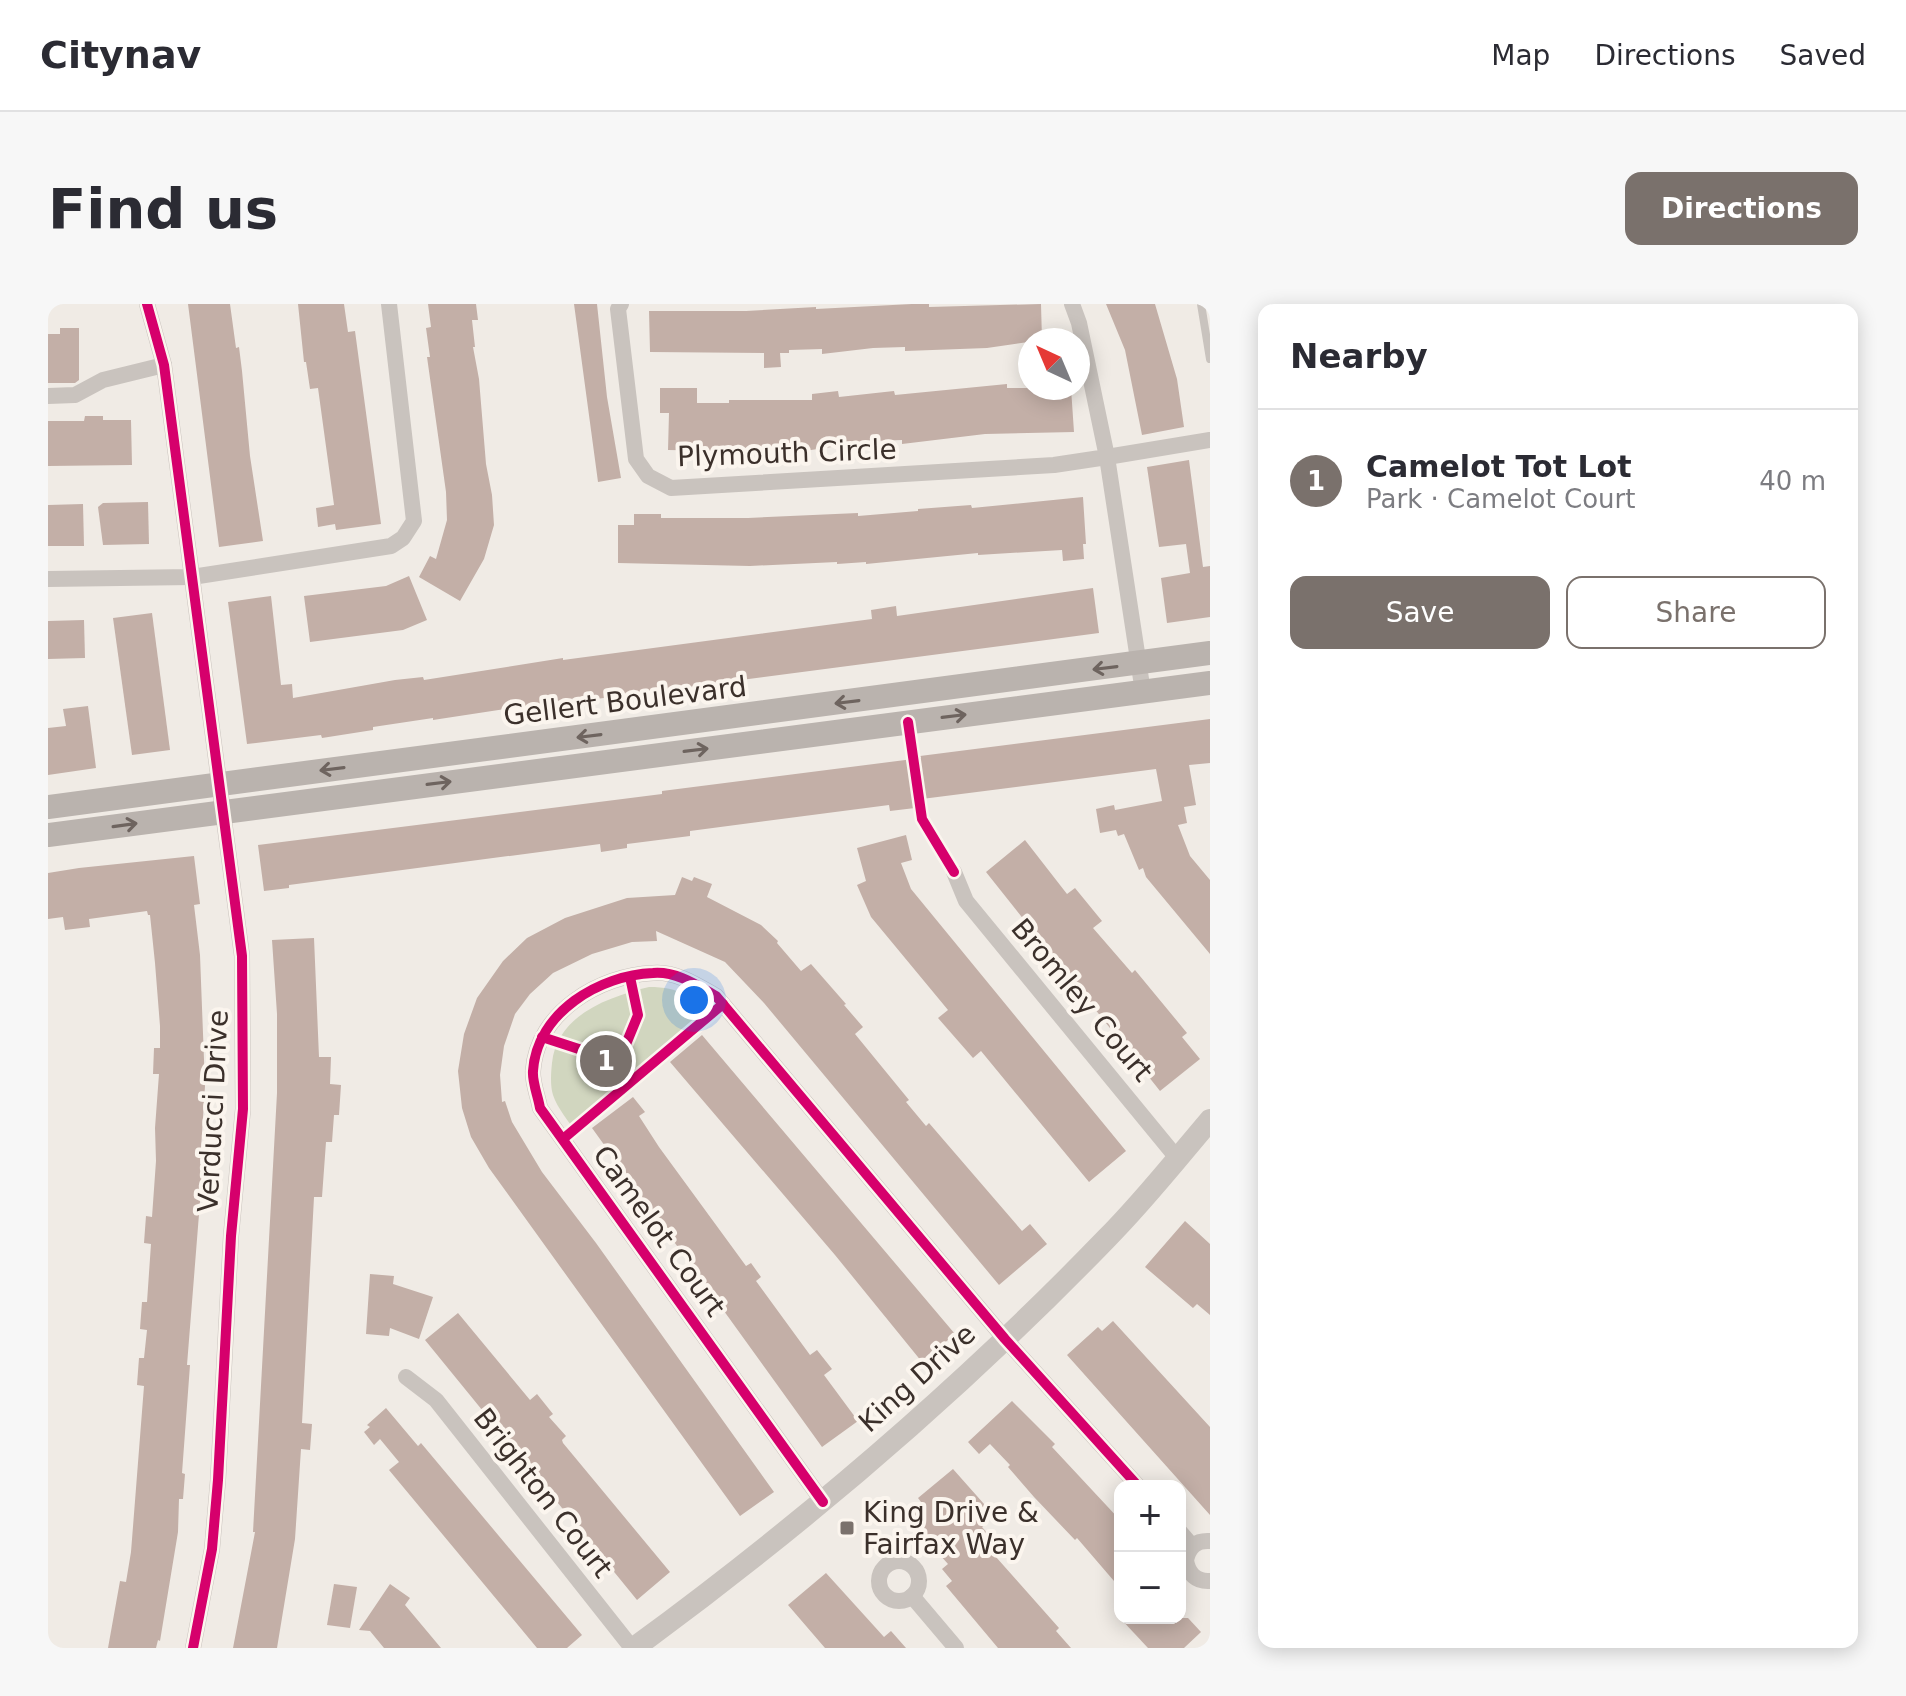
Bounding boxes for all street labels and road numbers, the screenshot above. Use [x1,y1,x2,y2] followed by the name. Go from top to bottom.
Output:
[677,433,897,473] street label: Plymouth Circle
[502,670,748,732] street label: Gellert Boulevard
[1004,912,1160,1088] street label: Bromley Court
[191,1009,235,1213] street label: Verducci Drive
[586,1139,732,1323] street label: Camelot Court
[852,1317,982,1439] street label: King Drive
[467,1402,619,1584] street label: Brighton Court

